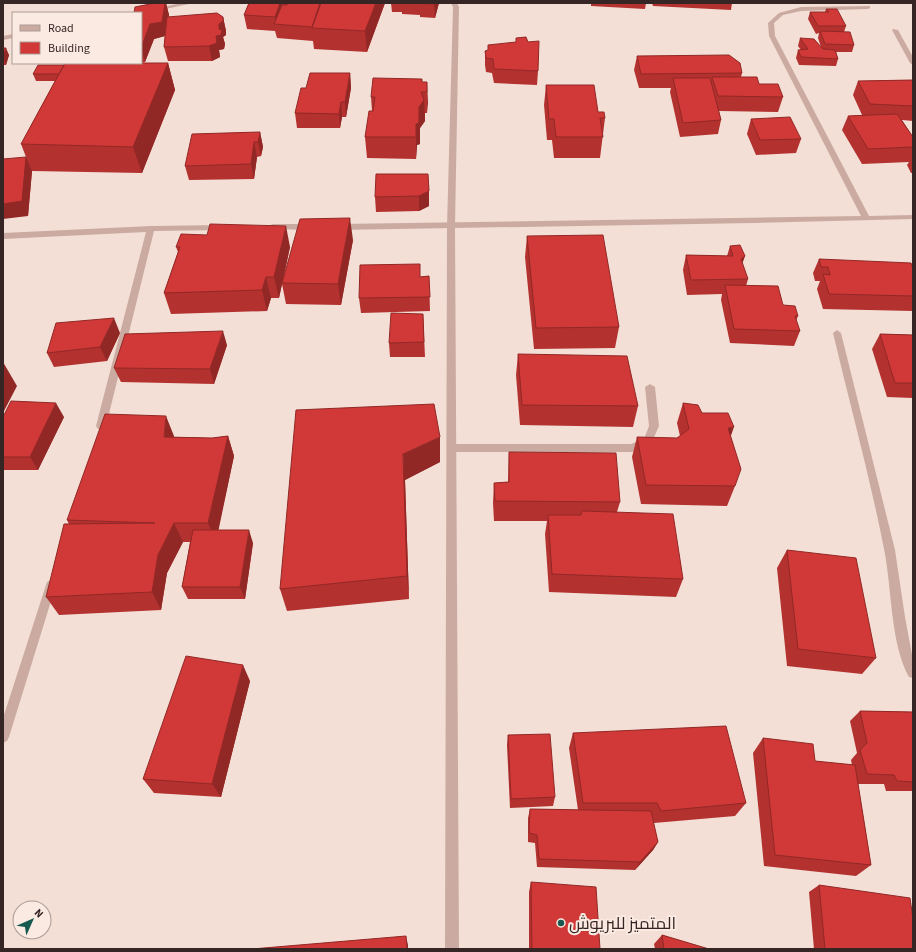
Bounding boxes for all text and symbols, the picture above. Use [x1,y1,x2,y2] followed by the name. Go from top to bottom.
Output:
[12,12,142,64] legend
[48,20,74,37] text: Road
[48,40,90,57] text: Building
[12,900,52,940] north arrow
[31,905,47,921] text: N
[569,912,676,936] place label: المتميز للبريوش
[556,918,566,928] marker: المتميز للبريوش

